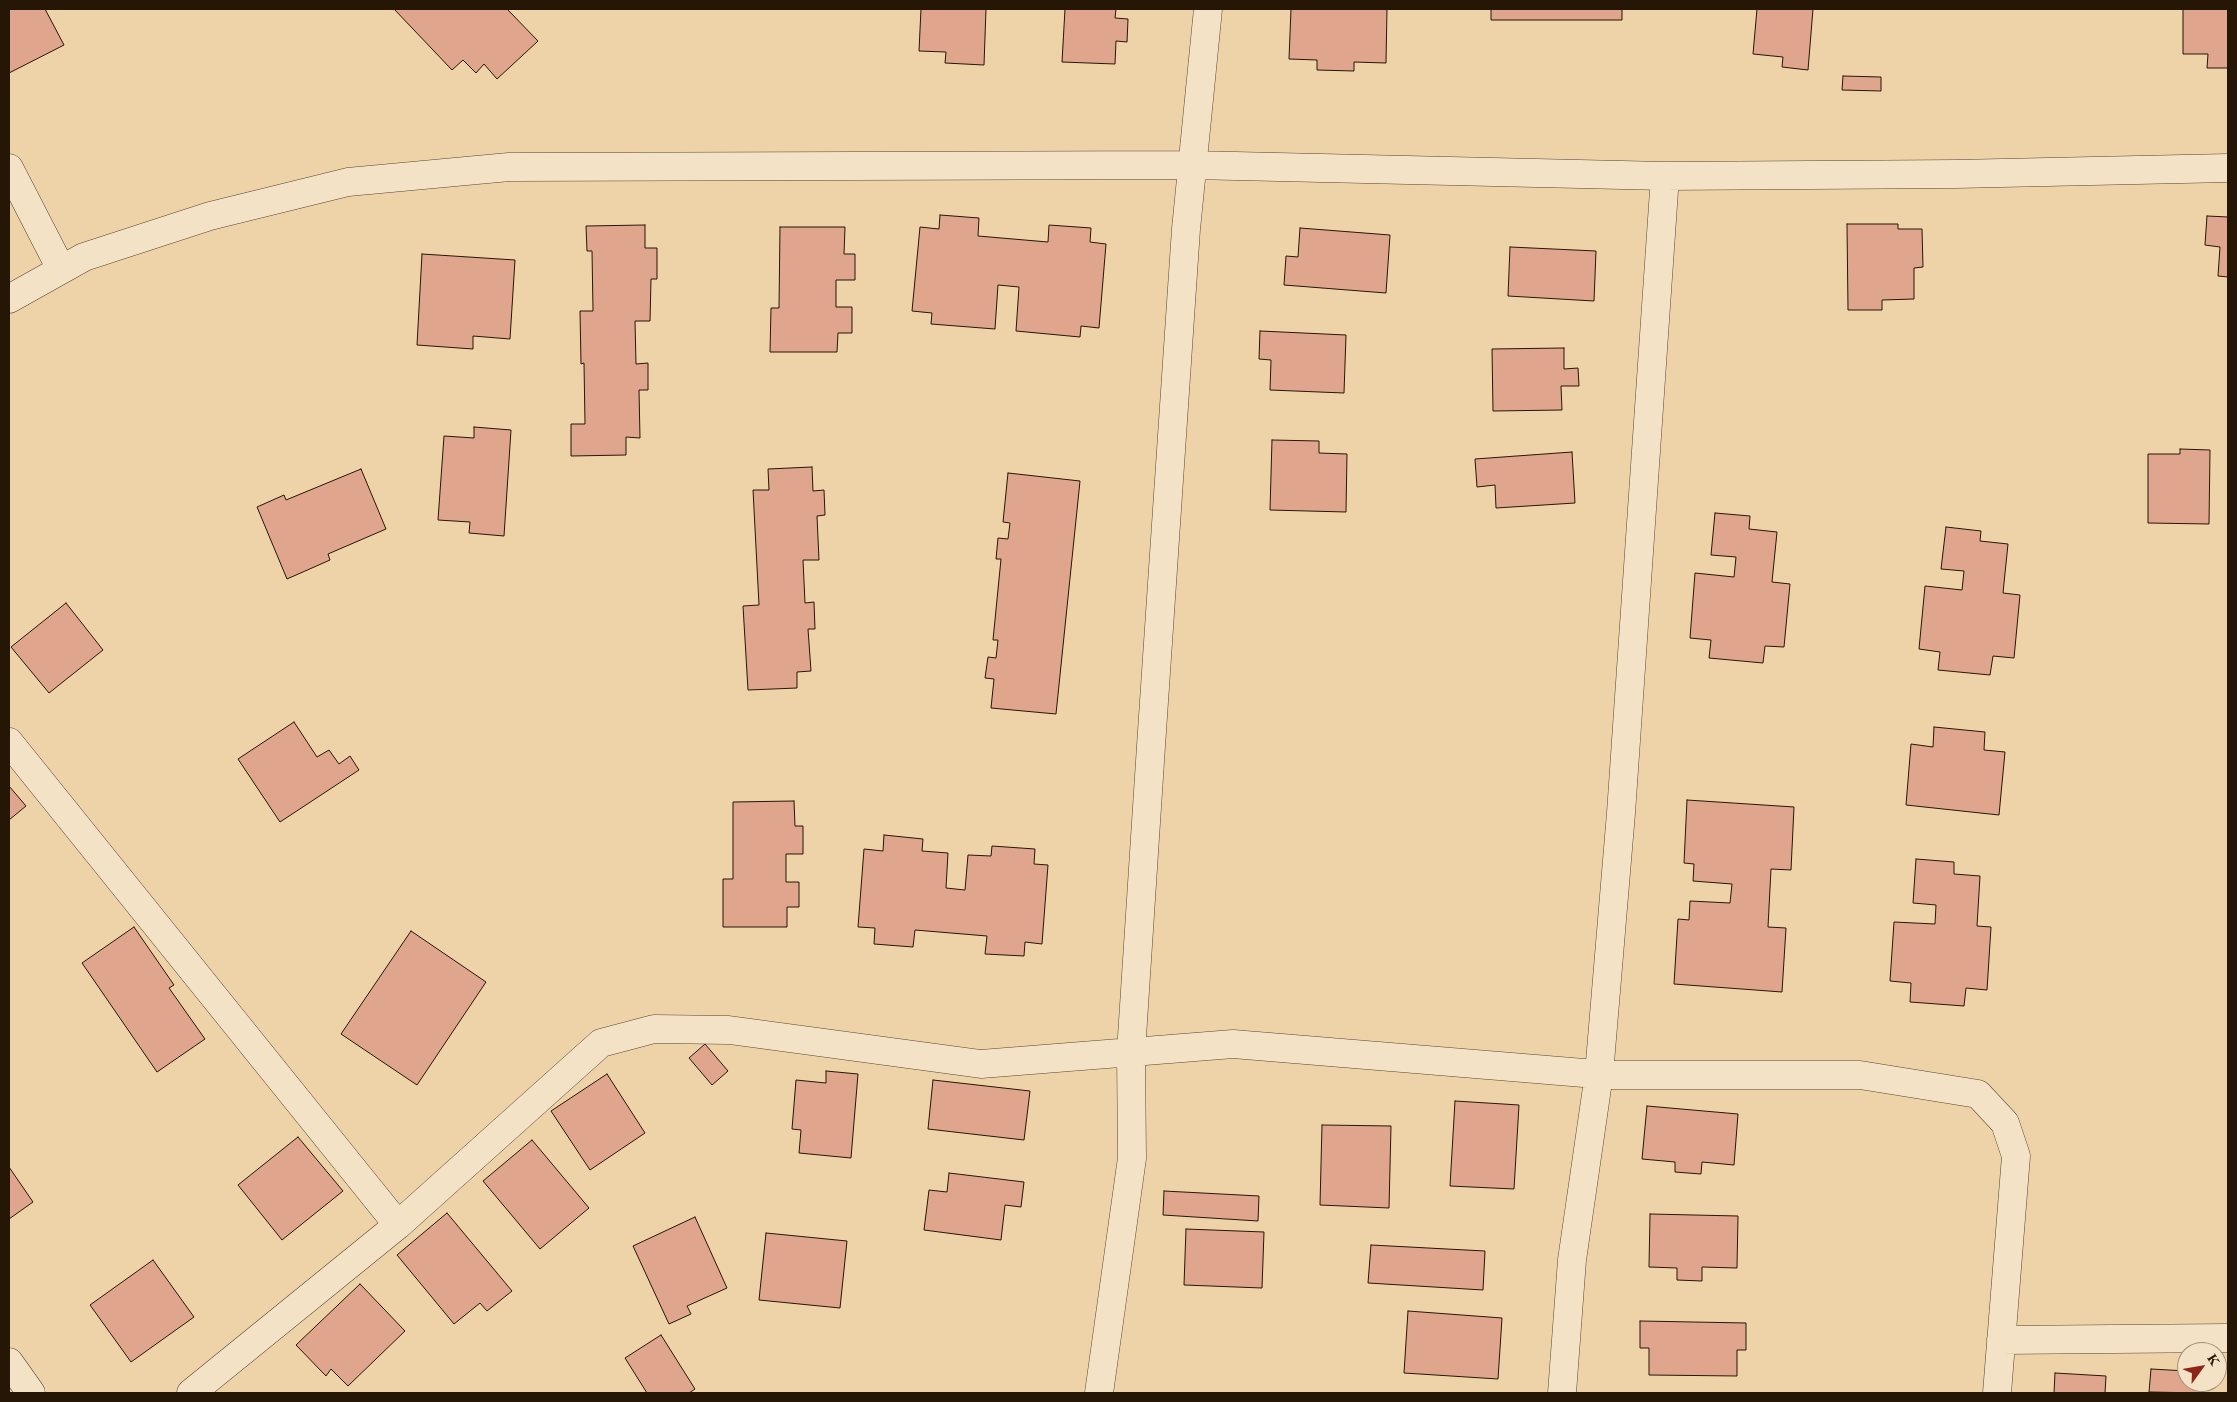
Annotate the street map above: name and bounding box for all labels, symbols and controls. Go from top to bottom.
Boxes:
north arrow [2177,1342,2227,1392]
text: K [2203,1350,2224,1369]

